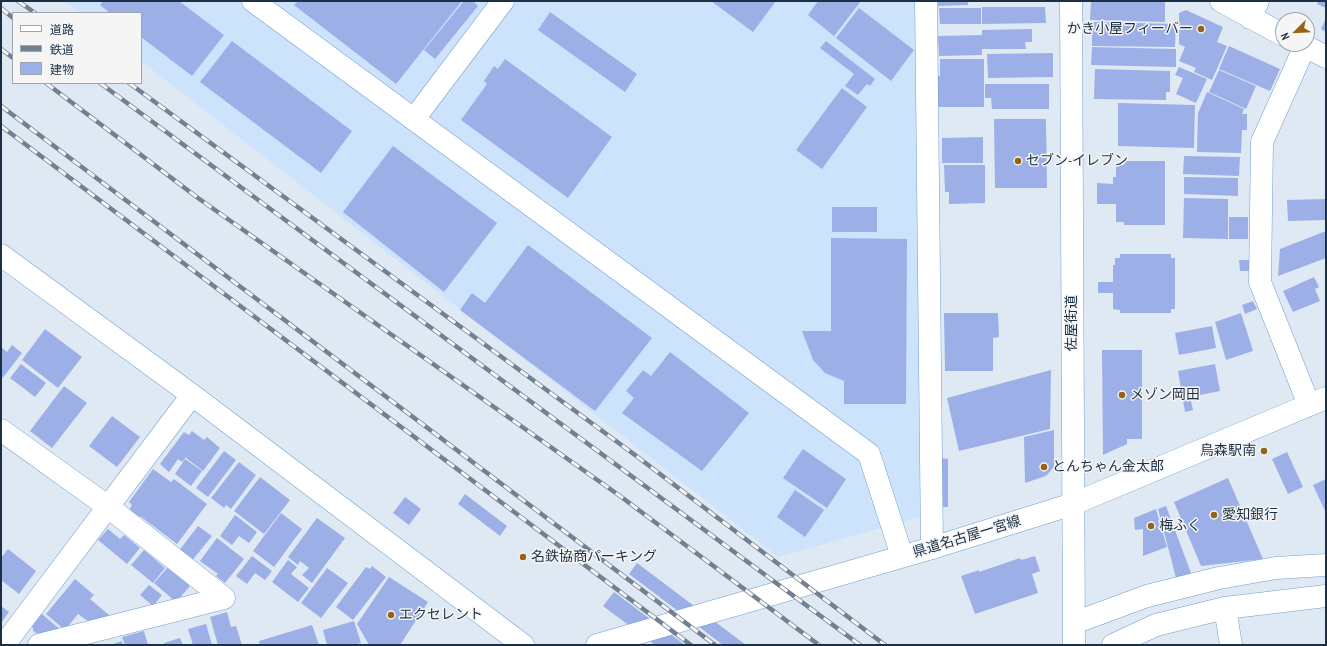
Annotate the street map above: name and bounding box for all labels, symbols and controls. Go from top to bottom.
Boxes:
legend [12,12,142,84]
north arrow [1275,12,1315,52]
place label: かき小屋フィーバー [1067,21,1193,37]
text: 道路 [50,22,74,37]
marker: かき小屋フィーバー [1196,24,1206,34]
text: N [1277,31,1293,42]
text: 鉄道 [50,42,74,57]
text: 建物 [50,62,74,77]
place label: セブン-イレブン [1026,153,1128,169]
marker: セブン-イレブン [1013,156,1023,166]
street label: 佐屋街道 [1064,295,1080,351]
place label: メゾン岡田 [1130,387,1200,403]
marker: メゾン岡田 [1117,390,1127,400]
place label: 烏森駅南 [1200,443,1256,459]
marker: 烏森駅南 [1259,446,1269,456]
place label: とんちゃん金太郎 [1052,459,1164,475]
marker: とんちゃん金太郎 [1039,462,1049,472]
place label: 愛知銀行 [1222,507,1278,523]
marker: 愛知銀行 [1209,510,1219,520]
street label: 県道名古屋一宮線 [911,513,1023,561]
place label: 梅ふく [1159,518,1201,534]
marker: 梅ふく [1146,521,1156,531]
place label: 名鉄協商パーキング [531,549,657,565]
marker: 名鉄協商パーキング [518,552,528,562]
place label: エクセレント [399,607,483,623]
marker: エクセレント [386,610,396,620]

